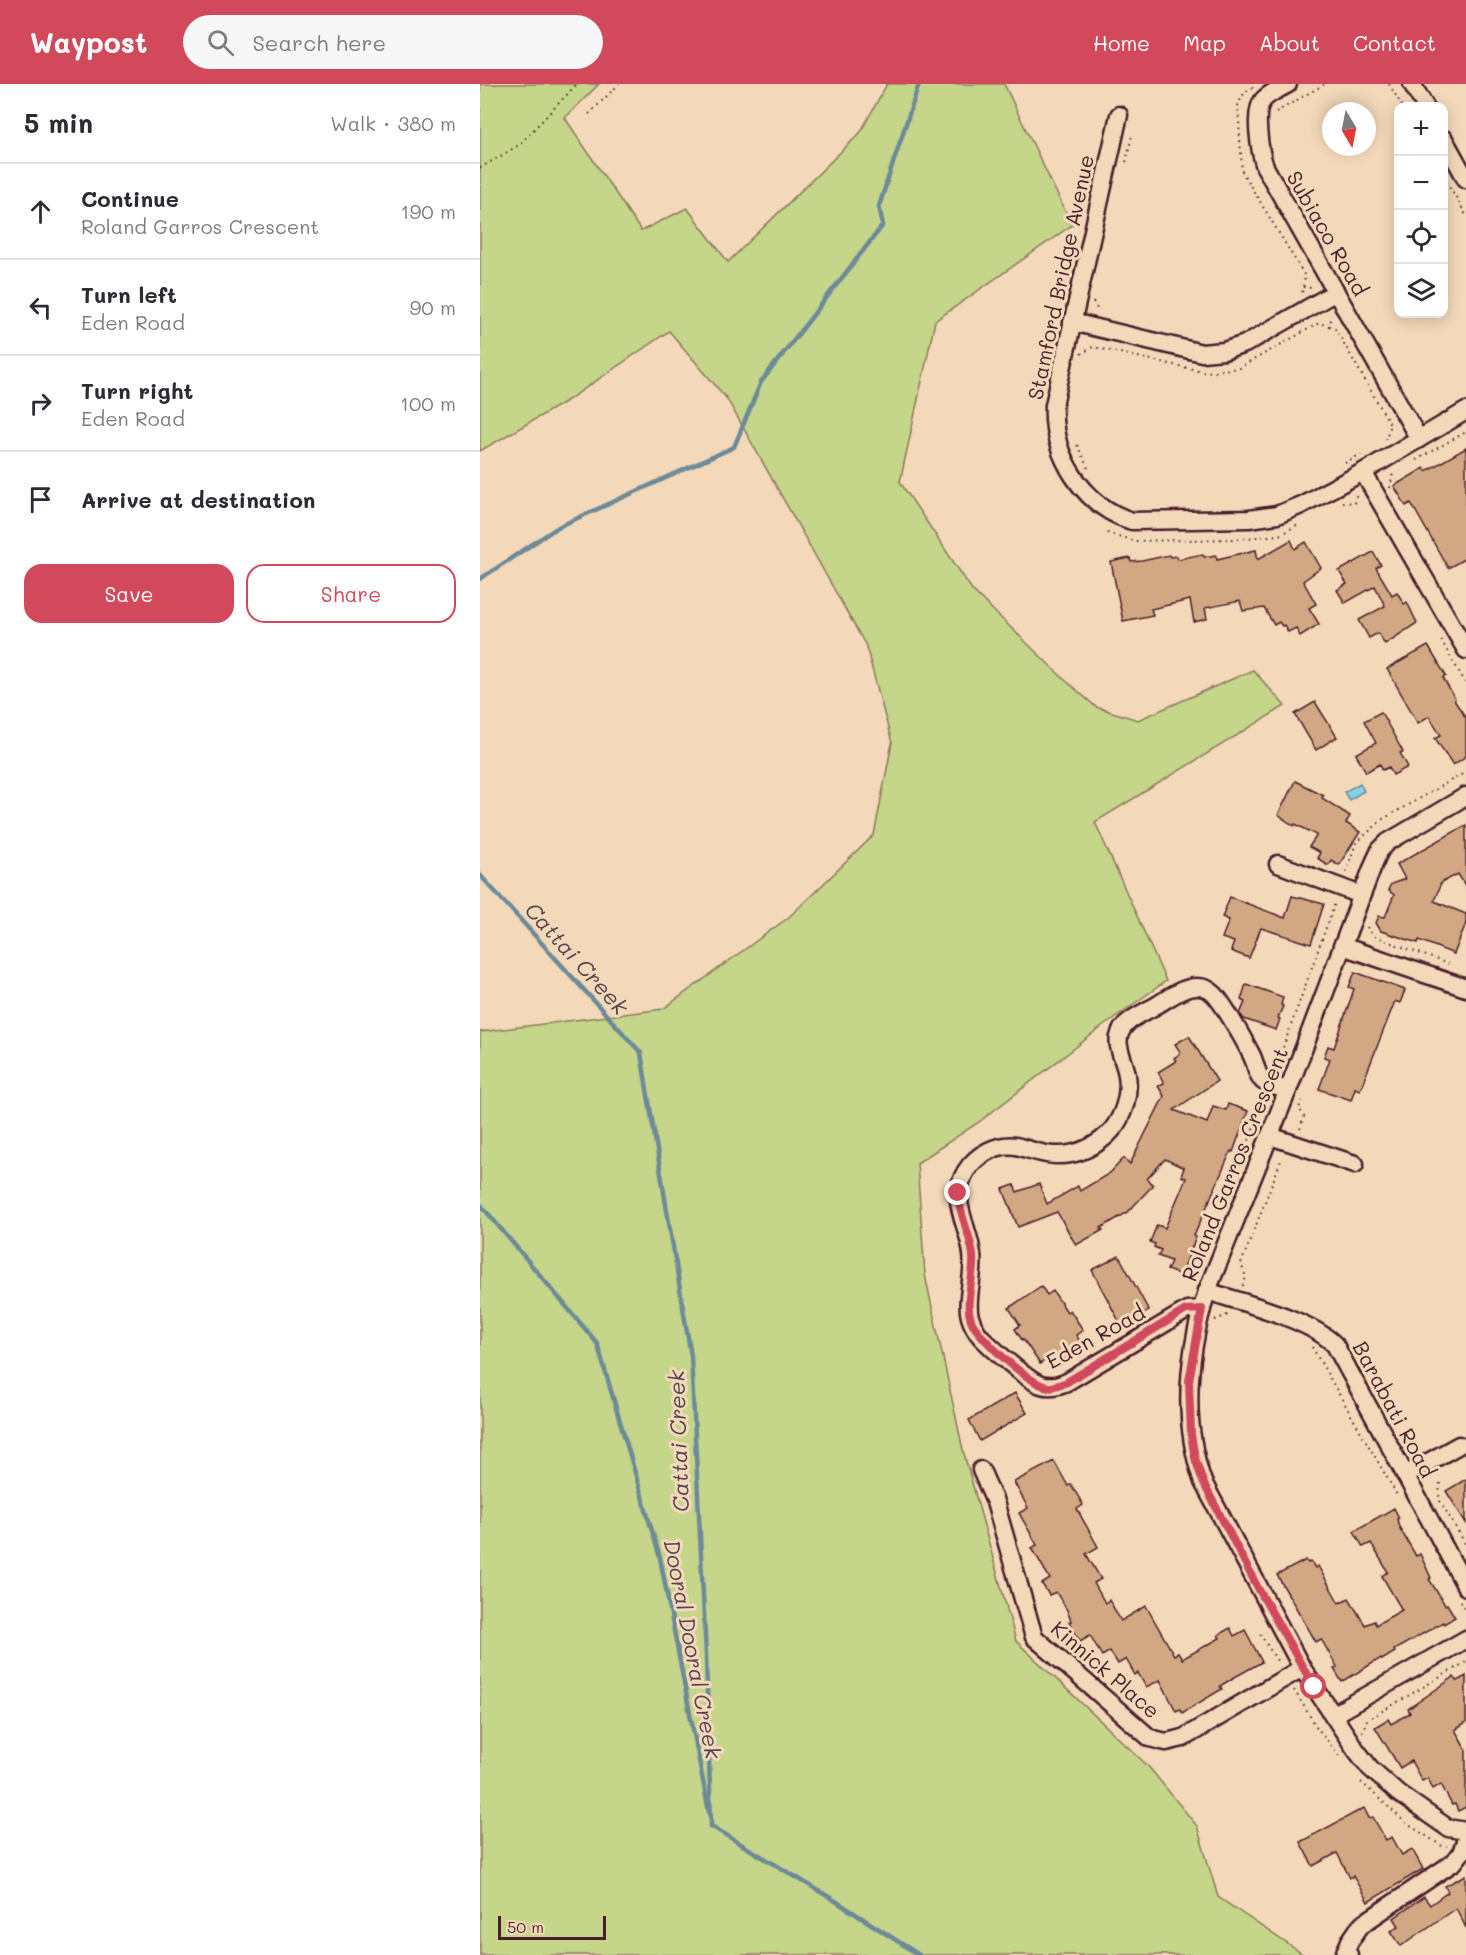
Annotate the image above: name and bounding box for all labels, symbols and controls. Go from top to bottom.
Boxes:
search box [183,15,603,69]
text: Waypost [30,24,147,60]
icon: search [204,26,237,59]
text: Search here [252,28,386,57]
text: Home [1093,29,1150,56]
text: Map [1183,29,1226,56]
text: About [1259,29,1320,56]
text: Contact [1353,29,1436,56]
north arrow [1322,102,1376,156]
map controls [1394,102,1448,318]
button: + [1394,102,1448,156]
text: 5 min [24,106,93,140]
text: Walk · 380 m [330,110,456,136]
street label: Stamford Bridge Avenue [1021,152,1099,402]
button: − [1394,156,1448,210]
street label: Subiaco Road [1281,166,1375,300]
text: Continue [81,184,179,213]
icon: ahead [24,195,57,228]
text: 190 m [401,198,456,224]
button: locate [1394,210,1448,264]
text: Roland Garros Crescent [81,213,319,239]
button: layers [1394,264,1448,318]
text: Turn left [81,280,177,309]
icon: left [24,291,57,324]
text: 90 m [410,294,456,320]
text: Eden Road [81,309,185,335]
text: Turn right [81,376,193,405]
icon: right [24,387,57,420]
text: 100 m [400,390,456,416]
text: Eden Road [81,405,185,431]
icon: arrive [24,483,57,516]
text: Arrive at destination [81,485,316,514]
button: Save [24,564,234,623]
button: Share [246,564,456,623]
water label: Cattai Creek [519,896,636,1021]
street label: Roland Garros Crescent [1175,1043,1293,1285]
route end [944,1179,970,1205]
street label: Eden Road [1041,1298,1149,1374]
street label: Barabati Road [1348,1336,1442,1482]
water label: Cattai Creek [661,1368,695,1512]
water label: Dooral Dooral Creek [658,1537,729,1762]
street label: Kinnick Place [1046,1614,1166,1724]
route start [1300,1673,1326,1699]
scale bar [498,1913,606,1940]
text: 50 m [507,1916,544,1937]

